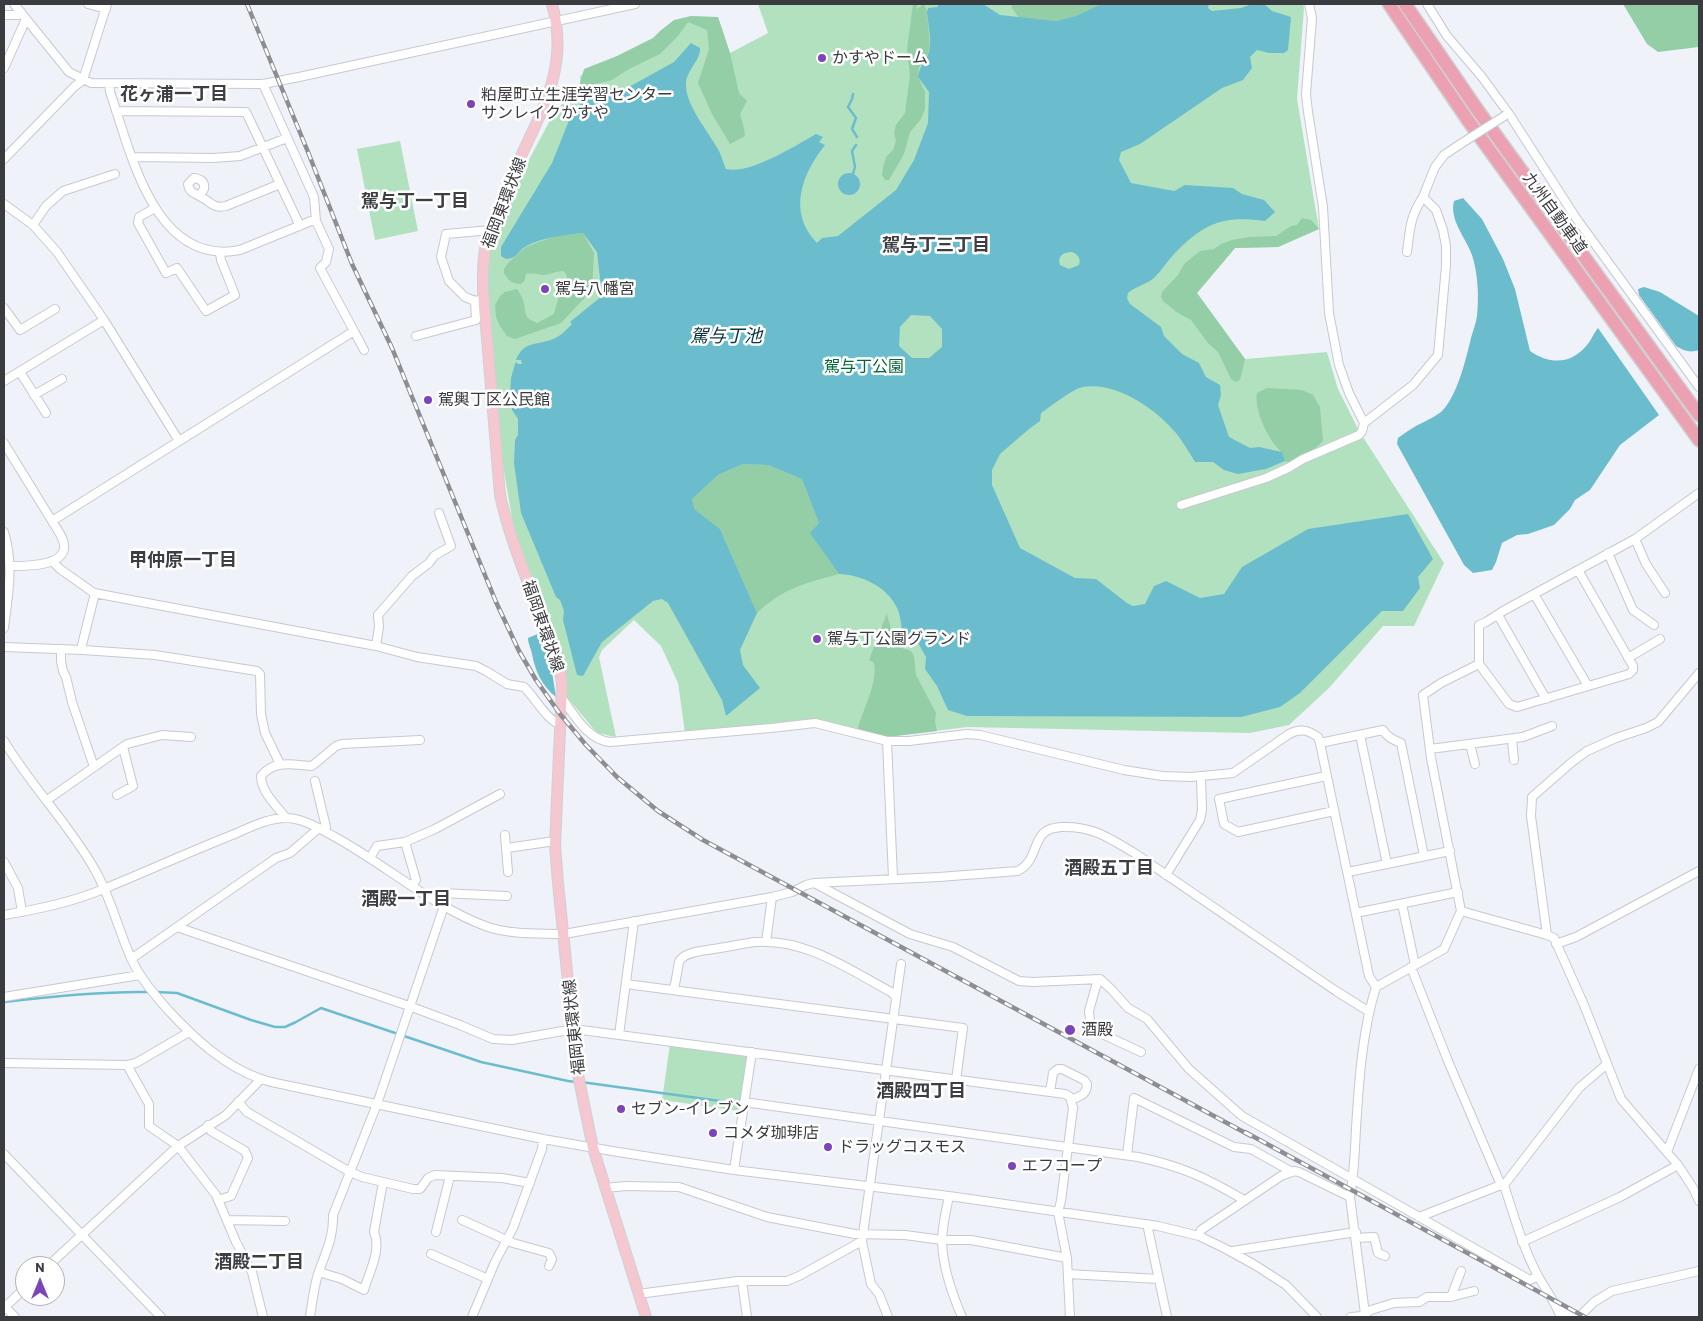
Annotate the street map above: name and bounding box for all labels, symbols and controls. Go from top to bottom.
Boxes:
place label: かすやドーム [832,48,928,68]
marker: かすやドーム [816,52,828,64]
district label: 花ヶ浦一丁目 [120,83,228,105]
place label: 粕屋町立生涯学習センター サンレイクかすや [481,85,673,123]
marker: 粕屋町立生涯学習センター サンレイクかすや [465,98,477,110]
street label: 福岡東環状線 [478,155,530,251]
street label: 九州自動車道 [1519,169,1591,257]
district label: 駕与丁一丁目 [361,190,469,212]
district label: 駕与丁三丁目 [882,234,990,256]
place label: 駕与八幡宮 [555,279,635,299]
marker: 駕与八幡宮 [539,283,551,295]
water label: 駕与丁池 [690,325,762,347]
park label: 駕与丁公園 [824,357,904,377]
place label: 駕輿丁区公民館 [438,390,550,410]
marker: 駕輿丁区公民館 [422,394,434,406]
district label: 甲仲原一丁目 [129,549,237,571]
street label: 福岡東環状線 [518,577,568,675]
place label: 駕与丁公園グランド [827,629,971,649]
marker: 駕与丁公園グランド [811,633,823,645]
district label: 酒殿五丁目 [1064,857,1154,879]
district label: 酒殿一丁目 [361,888,451,910]
street label: 福岡東環状線 [559,978,589,1076]
place label: 酒殿 [1081,1020,1113,1040]
marker: 酒殿 [1063,1023,1077,1037]
district label: 酒殿四丁目 [876,1080,966,1102]
place label: セブン-イレブン [631,1099,749,1119]
marker: セブン-イレブン [615,1103,627,1115]
place label: コメダ珈琲店 [723,1123,819,1143]
marker: コメダ珈琲店 [707,1127,719,1139]
place label: ドラッグコスモス [838,1137,966,1157]
marker: ドラッグコスモス [822,1141,834,1153]
place label: エフコープ [1022,1156,1102,1176]
marker: エフコープ [1006,1160,1018,1172]
district label: 酒殿二丁目 [214,1251,304,1273]
north arrow [15,1256,65,1306]
text: N [35,1258,45,1275]

